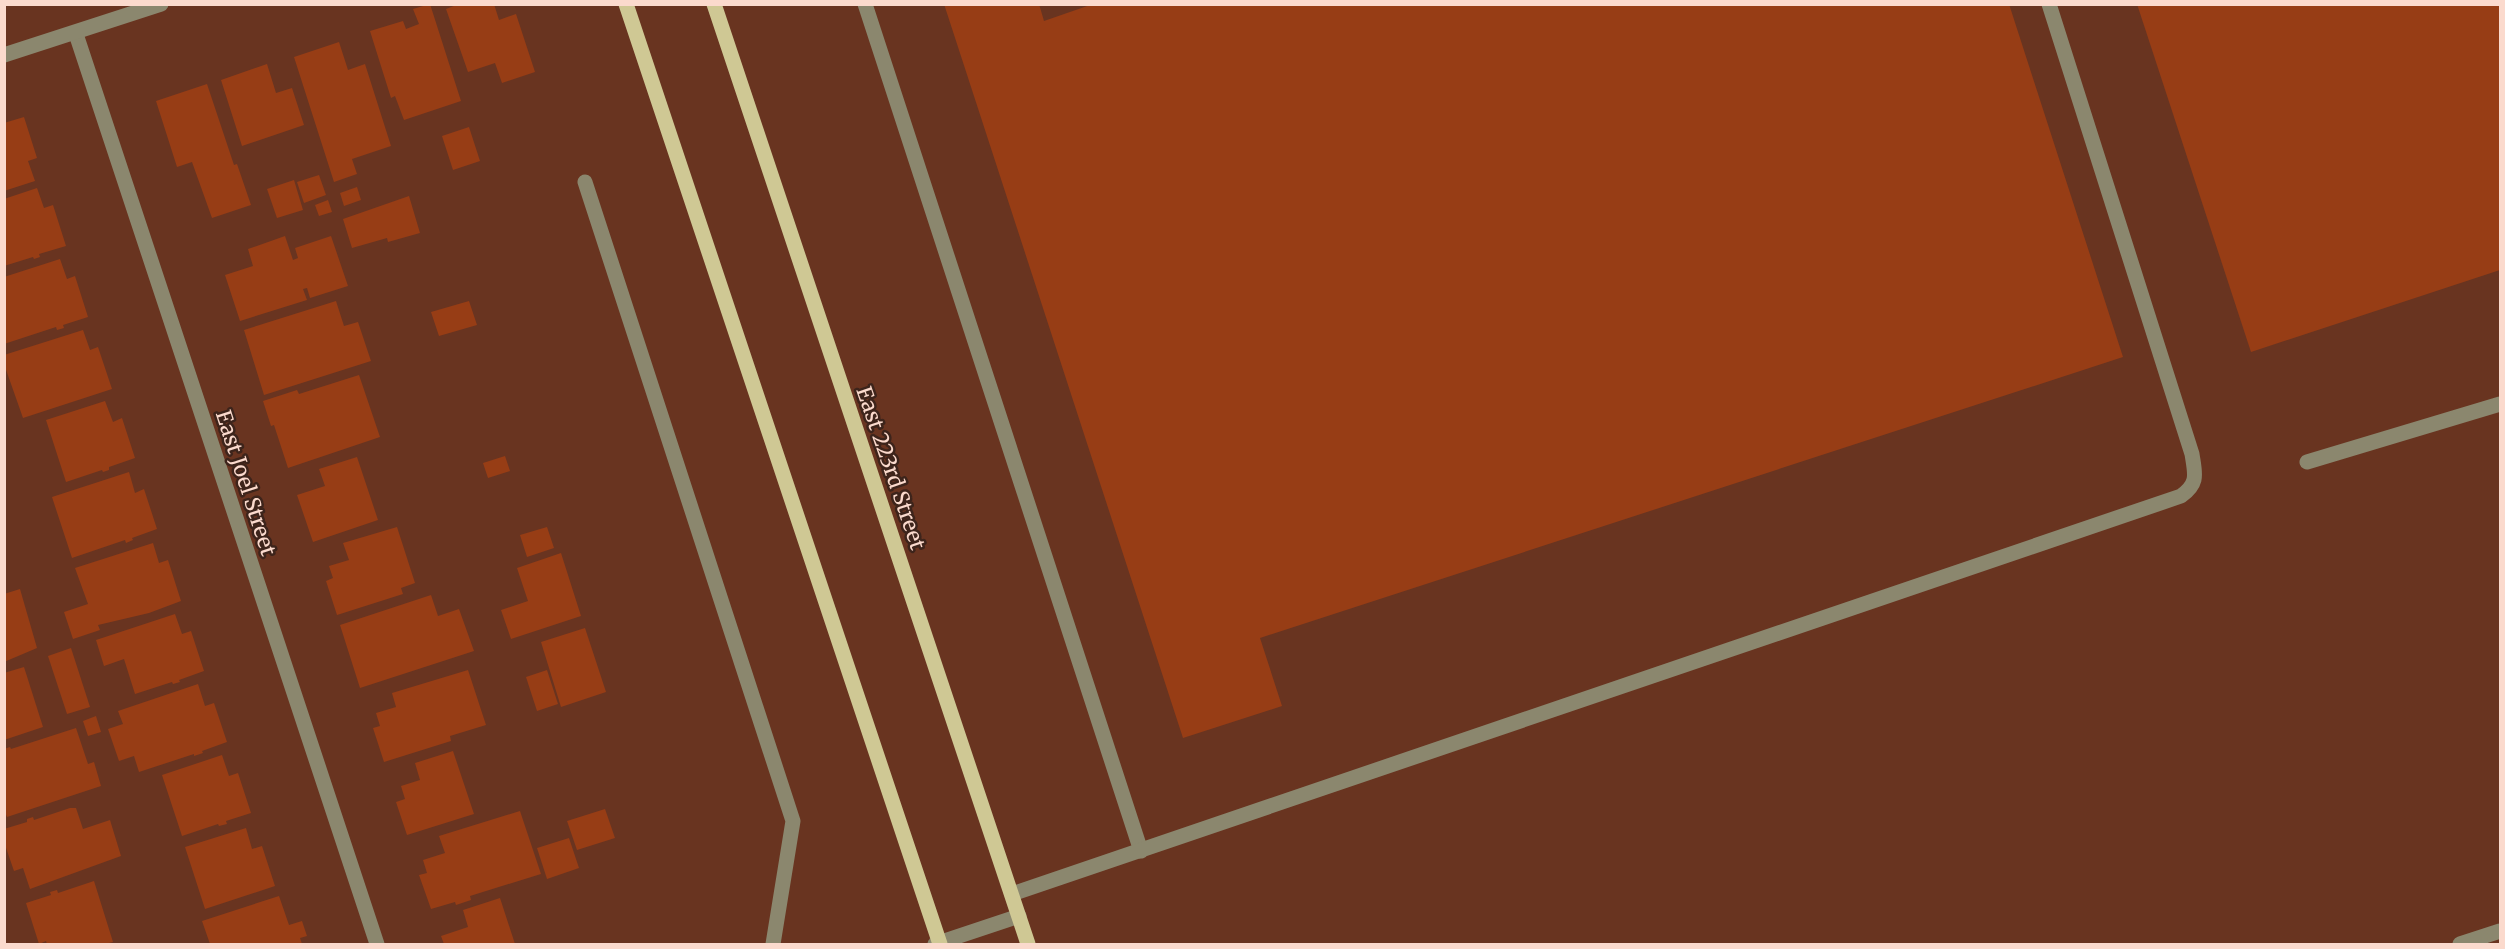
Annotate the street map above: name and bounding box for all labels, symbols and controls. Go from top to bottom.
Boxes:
street label: East 223rd Street [850,383,932,553]
street label: East Joel Street [210,407,282,559]

